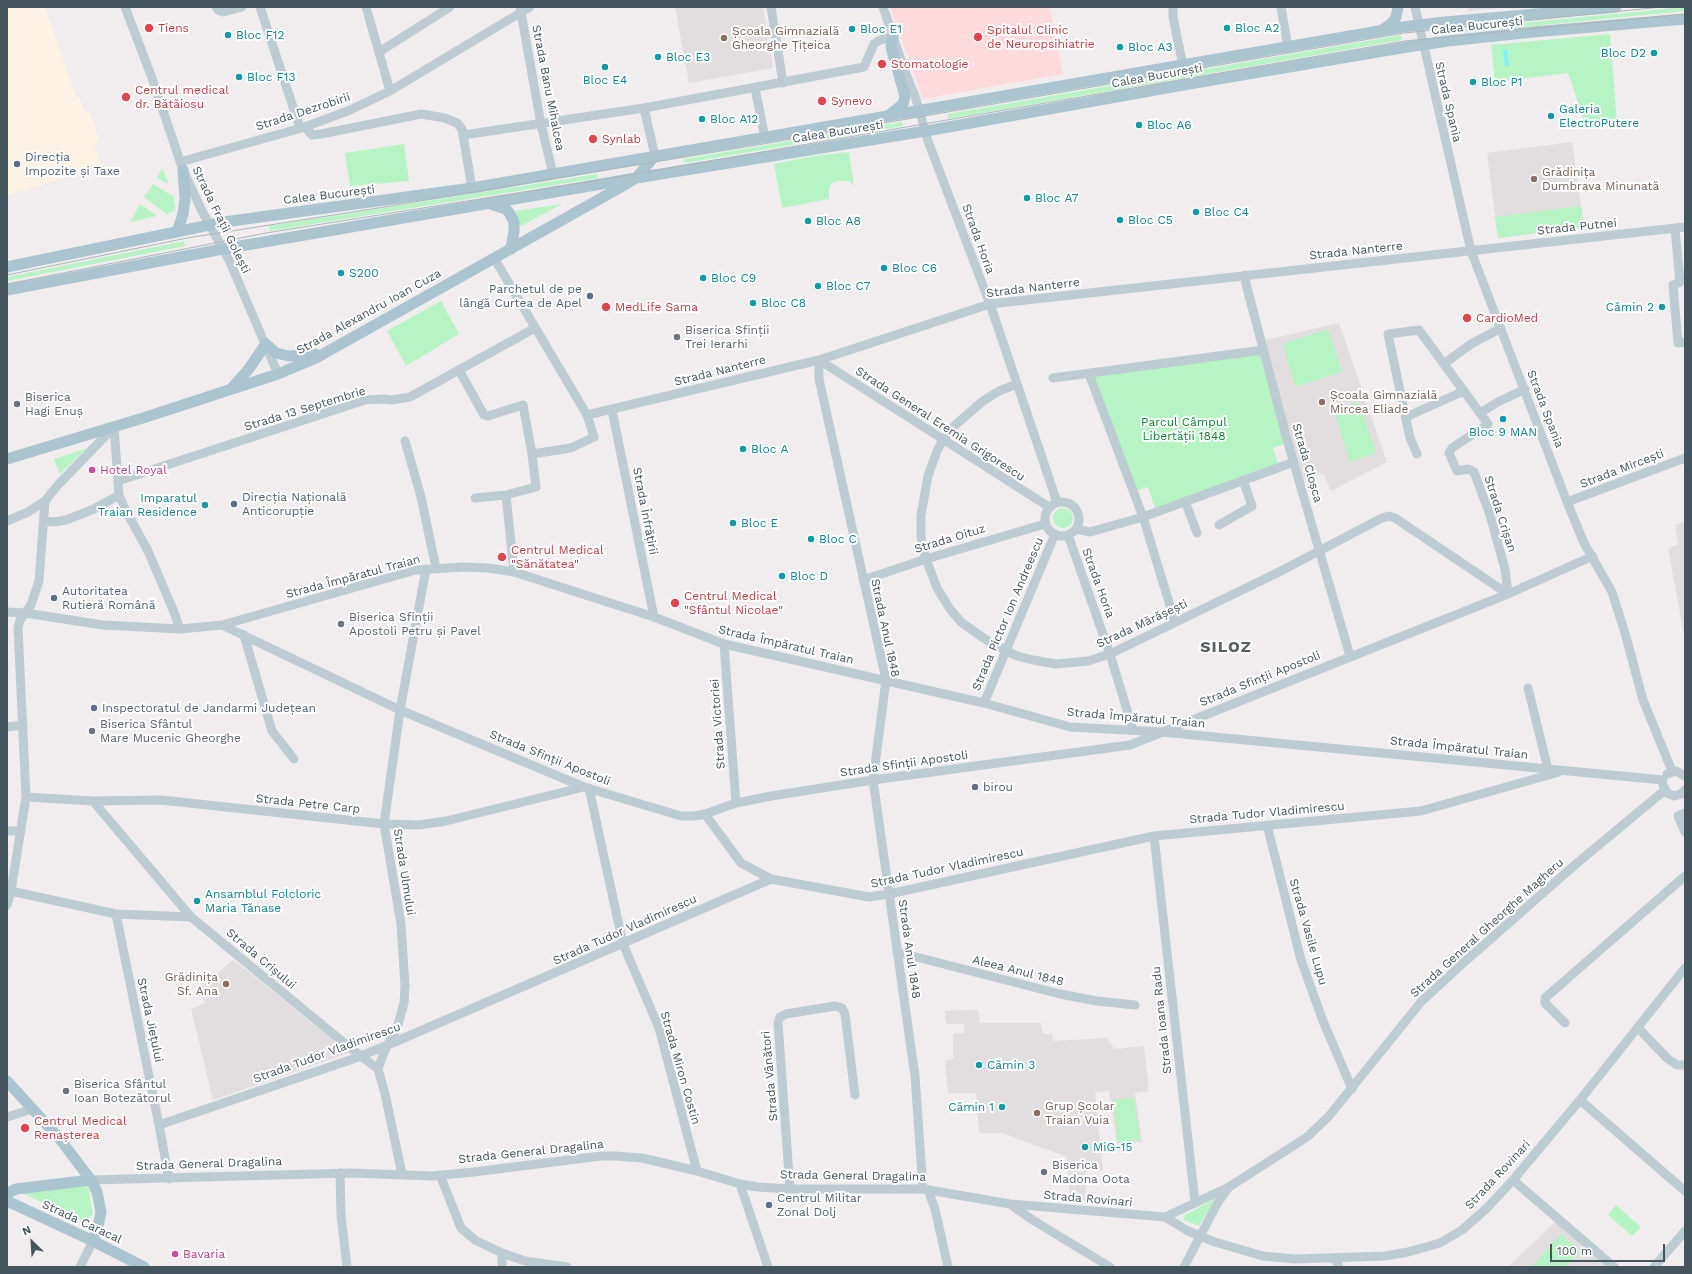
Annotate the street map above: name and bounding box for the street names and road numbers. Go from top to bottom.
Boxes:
street label: Calea București [1430,14,1524,38]
street label: Strada Banu Mihalcea [529,24,567,152]
street label: Strada Spania [1432,60,1464,144]
street label: Calea București [1110,61,1204,91]
street label: Strada Dezrobirii [254,90,352,134]
street label: Calea București [791,118,885,146]
street label: Strada Frații Golești [189,164,253,276]
street label: Calea București [282,182,376,208]
street label: Strada Horia [959,202,997,276]
street label: Strada Putnei [1536,216,1618,238]
street label: Strada Nanterre [1309,239,1403,263]
street label: Strada Alexandru Ioan Cuza [294,266,444,358]
street label: Strada Nanterre [985,275,1081,301]
street label: Strada Nanterre [673,353,767,389]
street label: Strada General Eremia Grigorescu [853,364,1027,484]
street label: Strada Spania [1524,368,1566,450]
street label: Strada 13 Septembrie [242,384,368,434]
street label: Strada Cloșca [1289,422,1325,504]
street label: Strada Mircești [1578,446,1666,492]
street label: Strada Înfrățirii [629,466,661,556]
street label: Strada Crișan [1481,474,1519,554]
street label: Strada Oituz [913,521,987,557]
street label: Strada Pictor Ion Andreescu [969,535,1047,693]
street label: Strada Horia [1079,546,1117,620]
street label: Strada Împăratul Traian [284,552,422,602]
street label: Strada Anul 1848 [868,578,902,678]
street label: Strada Mărășești [1094,597,1190,651]
street label: Strada Împăratul Traian [717,622,855,668]
street label: Strada Sfinții Apostoli [1197,648,1323,710]
street label: Strada Victoriei [708,678,728,770]
street label: Strada Împăratul Traian [1066,705,1206,731]
street label: Strada Sfinții Apostoli [487,727,613,789]
street label: Strada Împăratul Traian [1389,734,1529,762]
street label: Strada Sfinții Apostoli [839,748,969,780]
street label: Strada Petre Carp [255,791,361,817]
street label: Strada Tudor Vladimirescu [1189,799,1345,827]
street label: Strada Ulmului [390,827,418,917]
street label: Strada Tudor Vladimirescu [869,845,1025,891]
street label: Strada General Gheorghe Magheru [1407,855,1567,1001]
street label: Strada Vasile Lupu [1286,877,1330,987]
street label: Strada Tudor Vladimirescu [551,892,699,968]
street label: Strada Anul 1848 [895,899,923,999]
street label: Strada Crișului [223,926,299,992]
street label: Aleea Anul 1848 [971,953,1065,989]
street label: Strada Ioana Radu [1149,965,1175,1075]
street label: Strada Jiețului [134,976,166,1064]
street label: Strada Miron Costin [657,1010,703,1126]
street label: Strada Tudor Vladimirescu [251,1020,403,1086]
street label: Strada Vânători [759,1030,781,1122]
street label: Strada General Dragalina [458,1137,604,1167]
street label: Strada Rovinari [1462,1137,1534,1213]
street label: Strada General Dragalina [136,1154,282,1174]
street label: Strada General Dragalina [780,1168,926,1184]
street label: Strada Rovinari [1043,1188,1133,1210]
street label: Strada Caracal [40,1197,124,1247]

